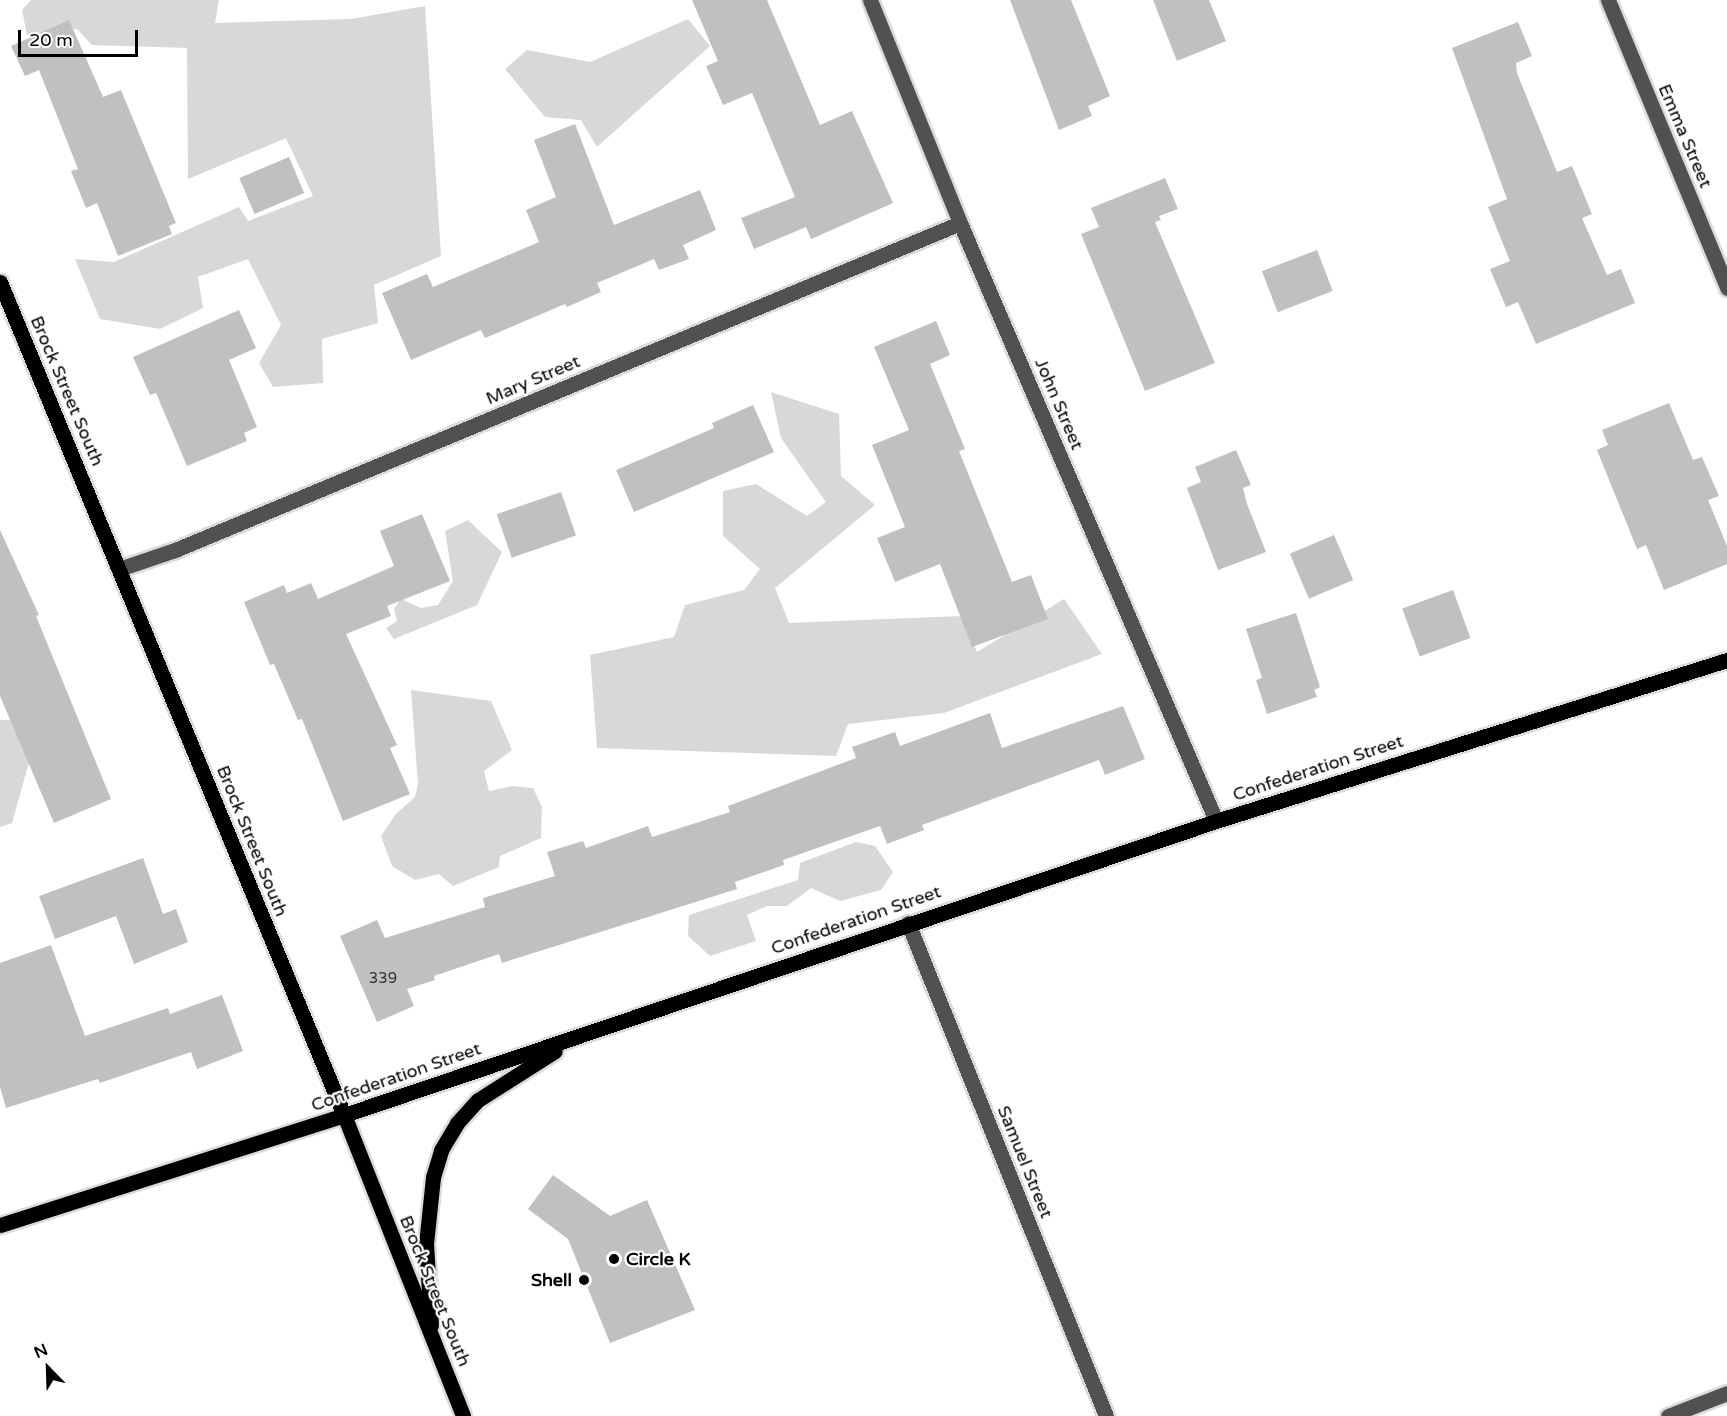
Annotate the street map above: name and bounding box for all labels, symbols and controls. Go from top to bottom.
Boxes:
scale bar [21,18,141,56]
text: 20 m [29,29,73,51]
street label: Emma Street [1653,81,1717,191]
street label: Brock Street South [26,313,108,469]
street label: Mary Street [483,350,583,410]
street label: John Street [1030,355,1088,453]
street label: Confederation Street [1230,730,1406,806]
street label: Brock Street South [212,762,292,920]
street label: Confederation Street [768,881,944,959]
house number: 339 [369,970,397,988]
street label: Confederation Street [308,1038,484,1116]
street label: Samuel Street [993,1103,1057,1221]
street label: Brock Street South [395,1212,475,1370]
place label: Circle K [626,1248,691,1270]
marker: Circle K [607,1252,621,1266]
place label: Shell [531,1269,572,1291]
marker: Shell [577,1273,591,1287]
north arrow [18,1338,78,1398]
text: N [31,1340,51,1363]

